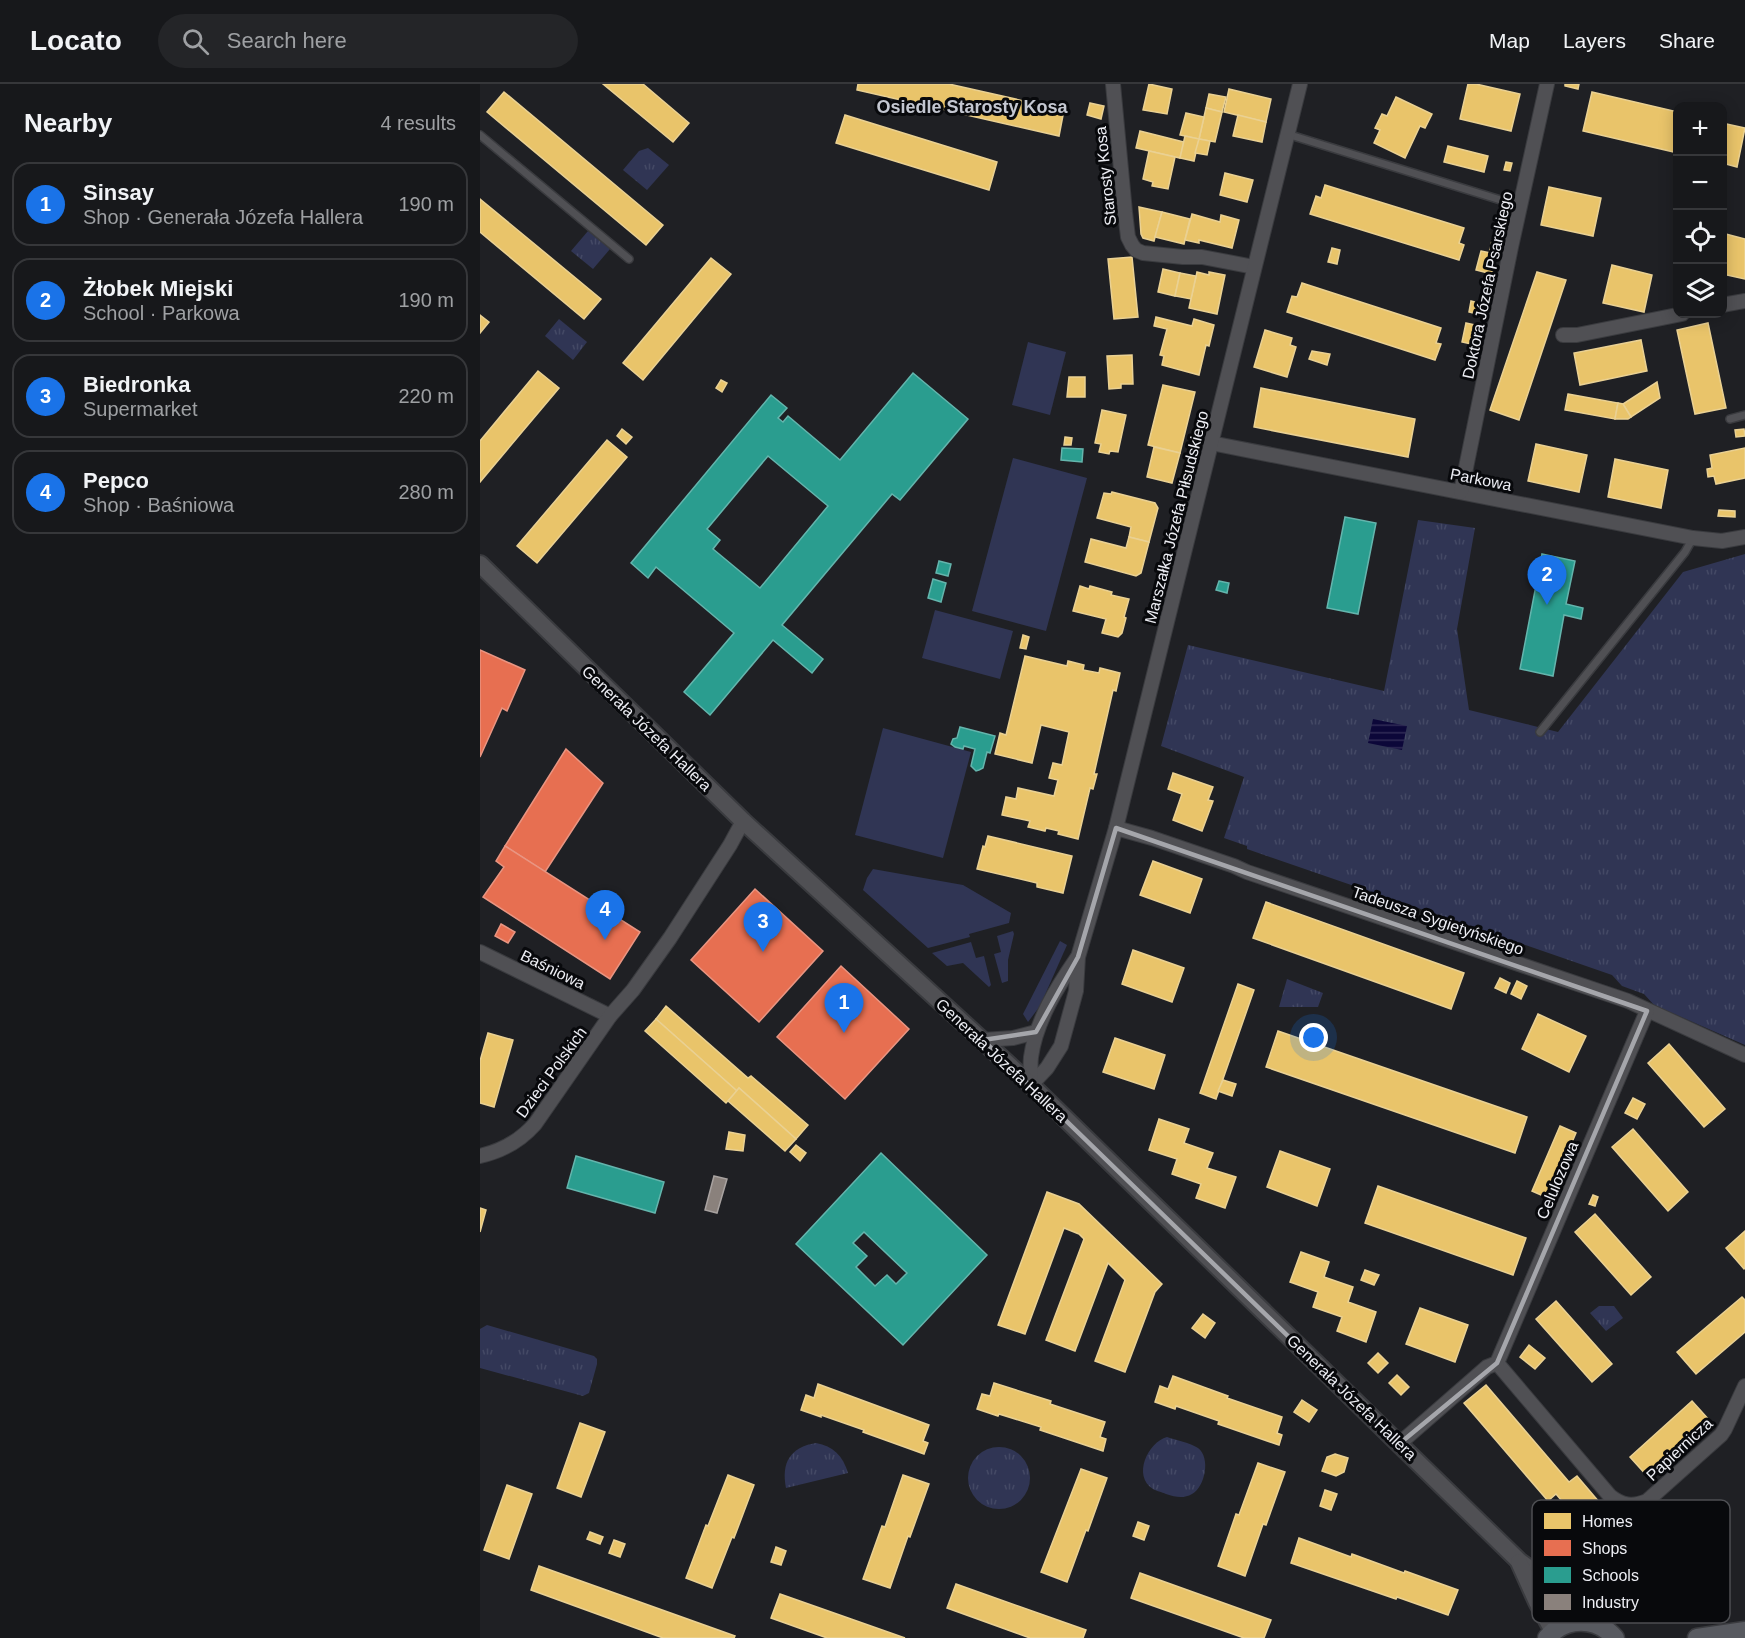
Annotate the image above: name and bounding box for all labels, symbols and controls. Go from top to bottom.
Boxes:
search box [158,14,578,68]
text: Locato [30,25,122,56]
icon: search [179,25,212,58]
text: Search here [227,28,347,53]
text: Map [1489,29,1530,52]
text: Layers [1563,29,1626,52]
text: Share [1659,29,1715,52]
district label: Osiedle Starosty Kosa [876,97,1069,117]
map controls [1673,102,1727,318]
button: + [1673,102,1727,156]
text: Nearby [24,108,112,138]
text: 4 results [380,112,456,134]
street label: Starosty Kosa [1092,125,1119,226]
button: − [1673,156,1727,210]
text: Sinsay [83,180,154,205]
street label: Doktora Józefa Psarskiego [1459,190,1516,380]
text: 1 [40,193,51,215]
text: 190 m [398,193,454,215]
text: Shop · Generała Józefa Hallera [83,206,363,228]
button: locate [1673,210,1727,264]
button: layers [1673,264,1727,318]
text: Żłobek Miejski [83,276,233,301]
text: 2 [40,289,51,311]
text: 190 m [398,289,454,311]
text: School · Parkowa [83,302,240,324]
text: Biedronka [83,372,191,397]
text: 3 [40,385,51,407]
text: 220 m [398,385,454,407]
text: Supermarket [83,398,198,420]
street label: Marszałka Józefa Piłsudskiego [1142,409,1211,625]
street label: Parkowa [1449,465,1513,494]
text: Pepco [83,468,149,493]
text: 4 [40,481,51,503]
text: 280 m [398,481,454,503]
text: Shop · Baśniowa [83,494,234,516]
pin: 2 [1528,556,1566,605]
street label: Generała Józefa Hallera [579,662,715,794]
street label: Tadeusza Sygietyńskiego [1350,883,1526,958]
pin: 4 [586,890,624,940]
pin: 3 [744,902,782,952]
street label: Baśniowa [518,947,588,992]
pin: 1 [824,984,864,1033]
street label: Generała Józefa Hallera [933,995,1071,1125]
your location [1299,1023,1328,1052]
street label: Dzieci Polskich [513,1024,590,1121]
street label: Celulozowa [1533,1139,1581,1222]
street label: Generała Józefa Hallera [1284,1331,1420,1463]
street label: Papiernicza [1643,1415,1716,1484]
legend [1532,1500,1730,1623]
text: Homes [1582,1513,1633,1530]
text: Shops [1582,1540,1627,1557]
text: Schools [1582,1567,1639,1584]
text: Industry [1582,1594,1639,1611]

